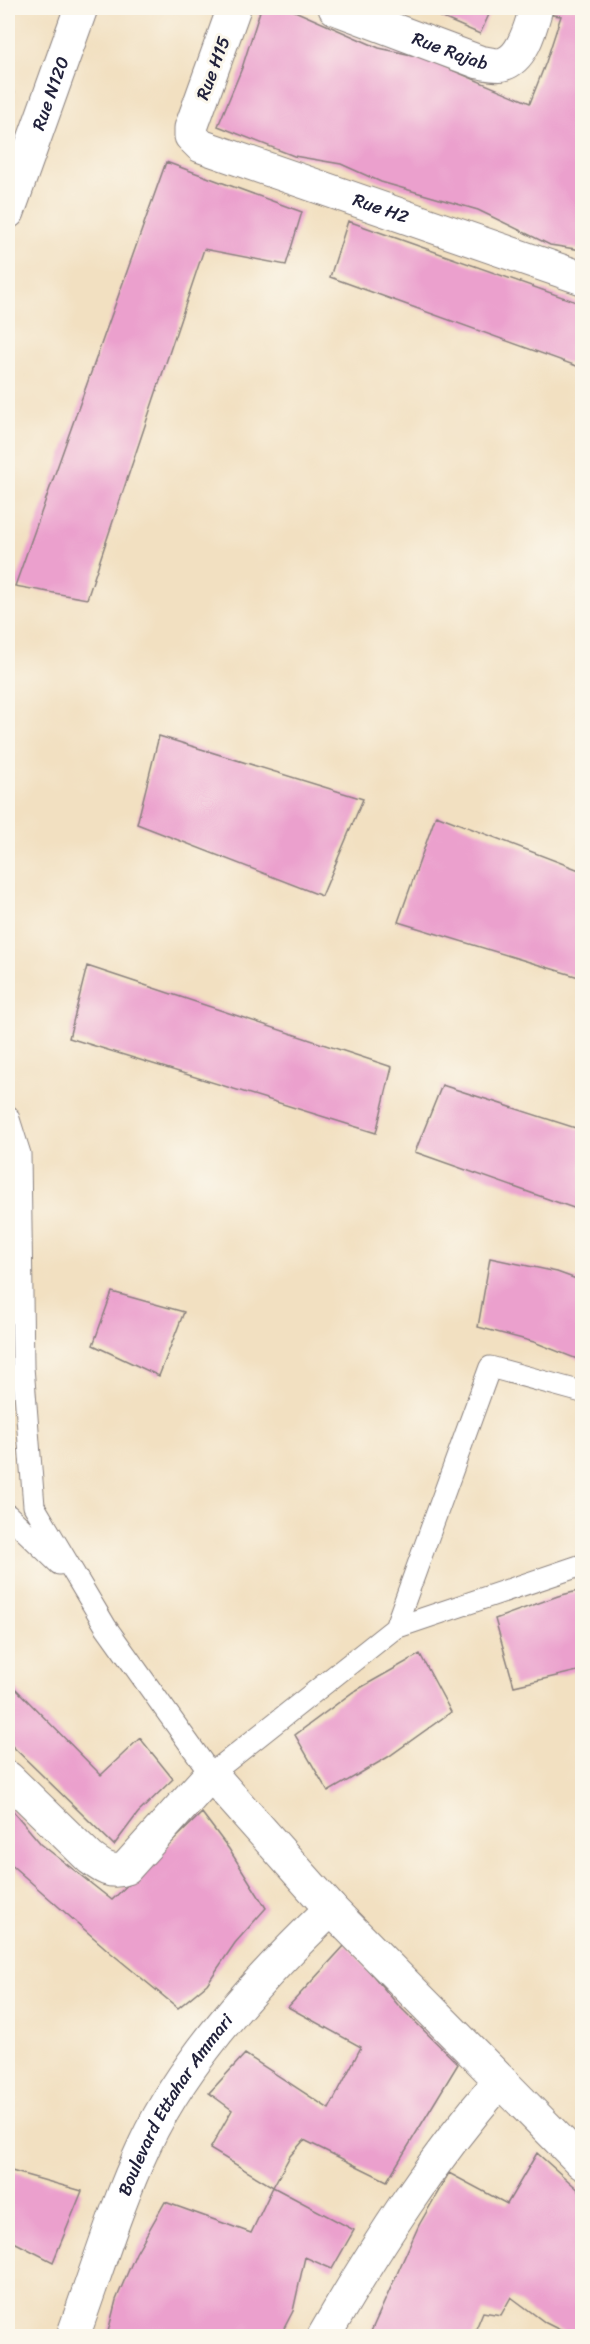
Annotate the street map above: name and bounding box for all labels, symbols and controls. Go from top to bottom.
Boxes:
street label: Rue Rajab [408,22,491,79]
street label: Rue H15 [187,32,239,104]
street label: Rue N120 [22,52,78,135]
street label: Rue H2 [348,184,413,233]
street label: Boulevard Ettahar Ammari [108,2006,242,2201]

